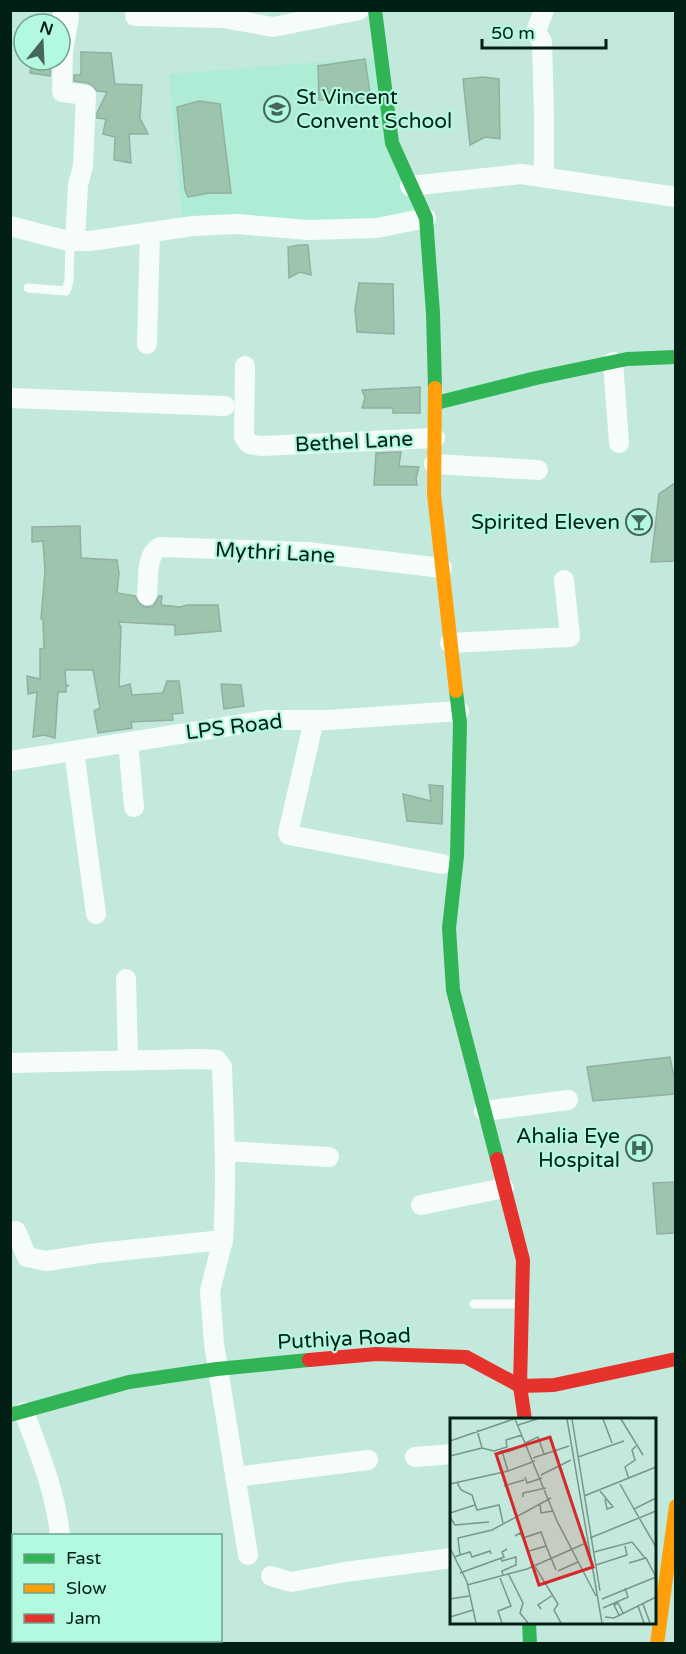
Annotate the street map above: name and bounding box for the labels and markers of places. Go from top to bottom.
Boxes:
place label: St Vincent Convent School [296,85,452,134]
school or university icon: St Vincent Convent School [262,94,292,124]
bar icon: Spirited Eleven [624,507,654,537]
place label: Spirited Eleven [471,510,620,535]
place label: Ahalia Eye Hospital [516,1124,620,1173]
hospital icon: Ahalia Eye Hospital [624,1133,654,1163]

